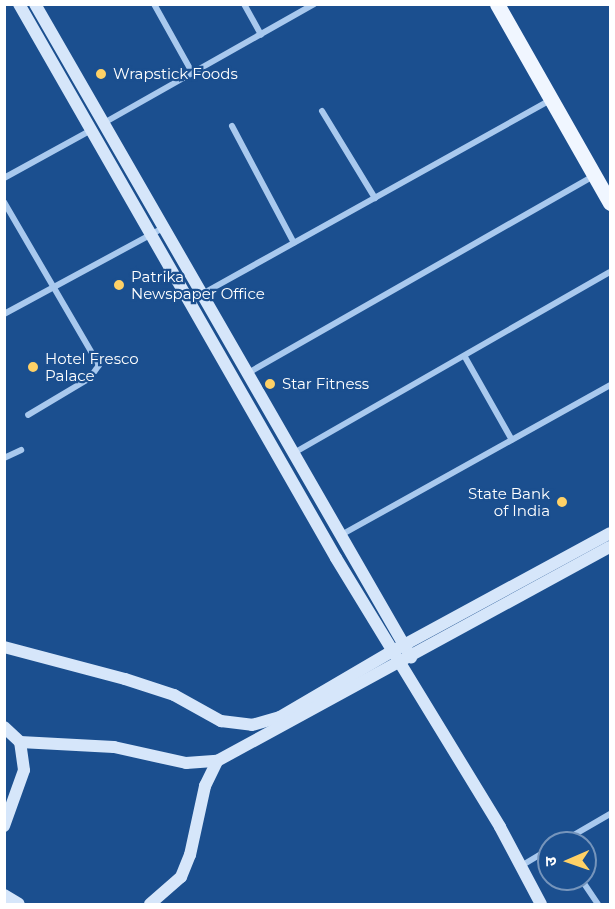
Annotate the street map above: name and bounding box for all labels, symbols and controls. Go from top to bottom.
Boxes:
place label: Wrapstick Foods [113,65,238,83]
marker: Wrapstick Foods [94,67,108,81]
place label: Patrika Newspaper Office [131,267,265,302]
marker: Patrika Newspaper Office [112,278,126,292]
place label: Hotel Fresco Palace [45,349,139,384]
marker: Hotel Fresco Palace [26,360,40,374]
place label: Star Fitness [282,375,369,393]
marker: Star Fitness [263,377,277,391]
place label: State Bank of India [468,484,550,519]
marker: State Bank of India [555,495,569,509]
north arrow [537,831,597,891]
text: उ [541,857,560,867]

